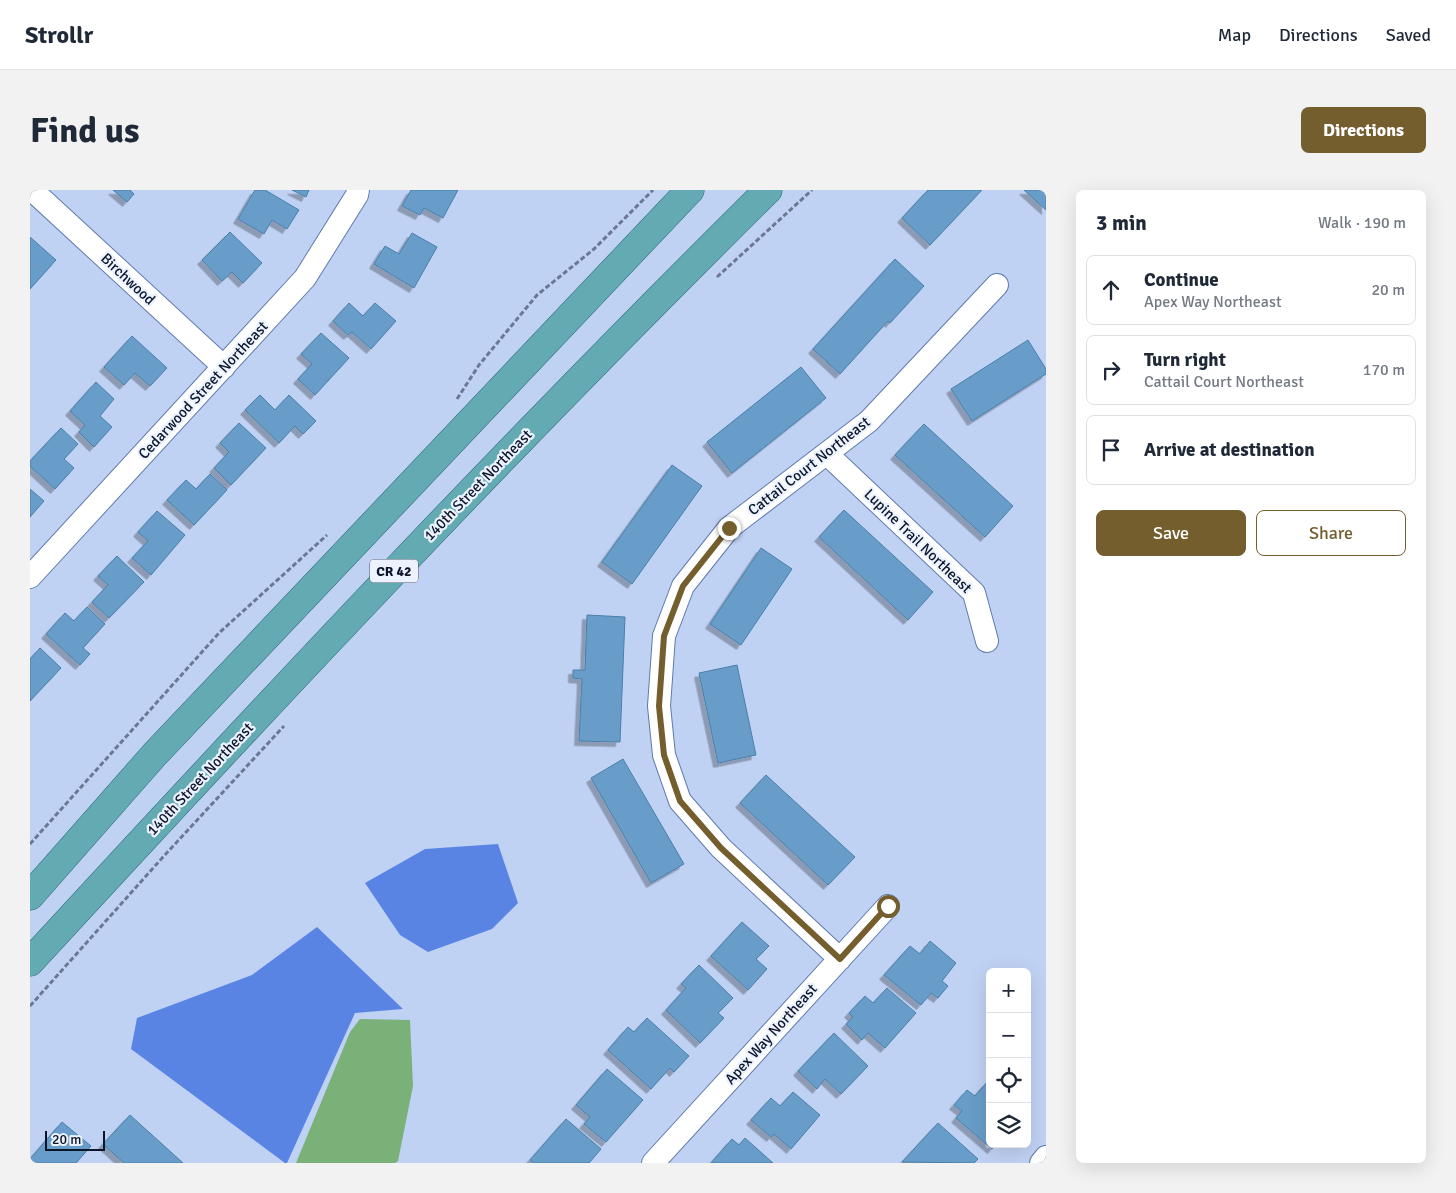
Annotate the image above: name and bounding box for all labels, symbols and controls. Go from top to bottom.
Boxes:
text: Strollr [25,20,93,50]
text: Map [1218,24,1251,46]
text: Directions [1279,24,1358,46]
text: Saved [1386,24,1431,46]
button: Directions [1301,107,1426,153]
text: Find us [30,109,140,152]
text: 3 min [1096,210,1147,236]
text: Walk · 190 m [1318,213,1406,233]
street label: Birchwood [97,249,159,309]
text: Continue [1144,268,1219,292]
icon: ahead [1097,276,1125,304]
text: 20 m [1371,280,1405,300]
text: Apex Way Northeast [1144,292,1282,312]
street label: Cedarwood Street Northeast [134,317,272,463]
text: Turn right [1144,348,1226,372]
icon: right [1097,356,1125,384]
text: 170 m [1363,360,1405,380]
text: Cattail Court Northeast [1144,372,1304,392]
street label: Cattail Court Northeast [744,413,874,519]
street label: 140th Street Northeast [420,426,536,544]
icon: arrive [1097,436,1125,464]
text: Arrive at destination [1144,438,1315,462]
street label: Lupine Trail Northeast [861,485,975,597]
button: Save [1096,510,1246,556]
button: Share [1256,510,1406,556]
route end [718,517,741,540]
road number: CR 42 [370,560,418,582]
street label: 140th Street Northeast [143,719,257,839]
route start [877,895,900,918]
map controls [986,968,1031,1148]
button: + [986,968,1031,1013]
street label: Apex Way Northeast [721,980,821,1088]
button: − [986,1013,1031,1058]
button: locate [986,1058,1031,1103]
button: layers [986,1103,1031,1148]
scale bar [45,1128,105,1151]
text: 20 m [52,1131,81,1148]

